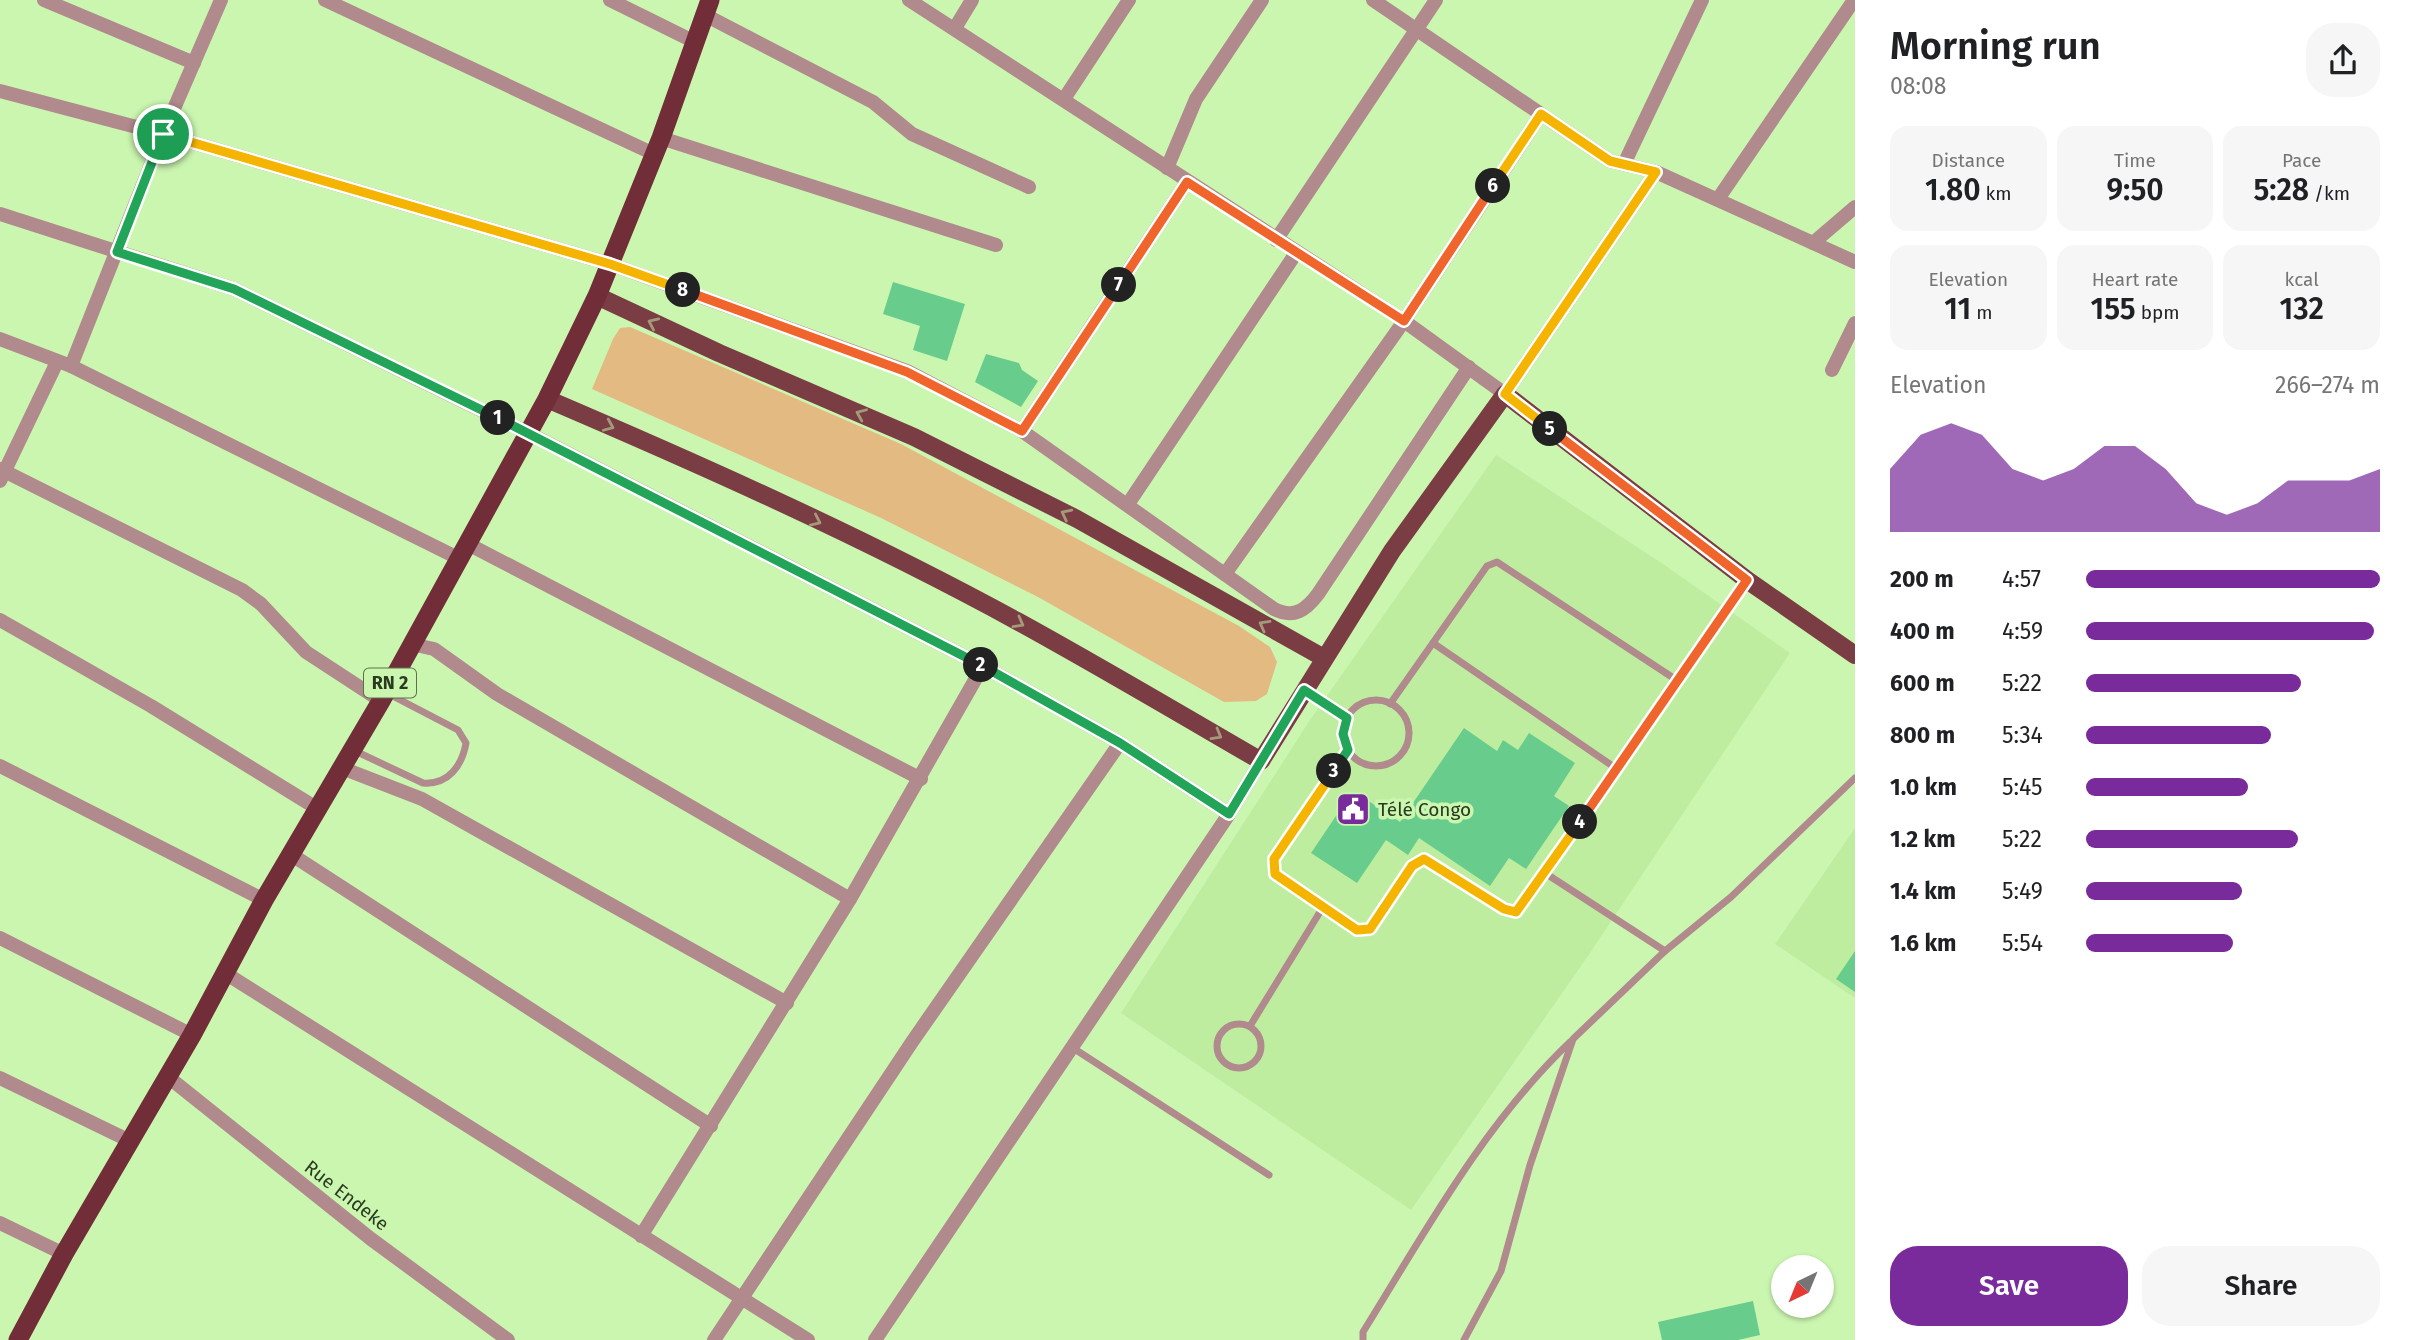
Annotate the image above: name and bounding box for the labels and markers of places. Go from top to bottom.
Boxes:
pin [133,104,193,164]
pin: 6 [1476,168,1510,204]
pin: 7 [1102,268,1136,302]
pin: 8 [666,272,700,308]
pin: 1 [480,400,516,436]
pin: 5 [1532,412,1568,446]
pin: 2 [964,648,998,682]
pin: 3 [1316,754,1352,788]
public building icon: Télé Congo [1334,790,1372,828]
place label: Télé Congo [1378,798,1471,821]
pin: 4 [1562,804,1598,840]

